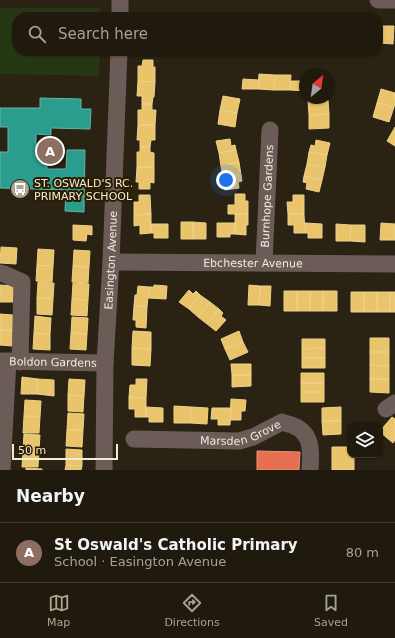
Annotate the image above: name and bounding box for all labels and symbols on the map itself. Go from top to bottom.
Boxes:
north arrow [299,68,335,104]
pin: A [37,136,63,166]
street label: Burnhope Gardens [258,144,276,248]
your location [216,170,236,190]
place label: ST. OSWALD'S RC. PRIMARY SCHOOL [34,177,133,203]
bus stop icon: ST. OSWALD'S RC. PRIMARY SCHOOL [9,178,31,200]
street label: Easington Avenue [102,210,119,310]
street label: Ebchester Avenue [203,256,303,270]
street label: Boldon Gardens [9,355,97,369]
street label: Marsden Grove [200,417,283,448]
scale bar [12,442,118,461]

